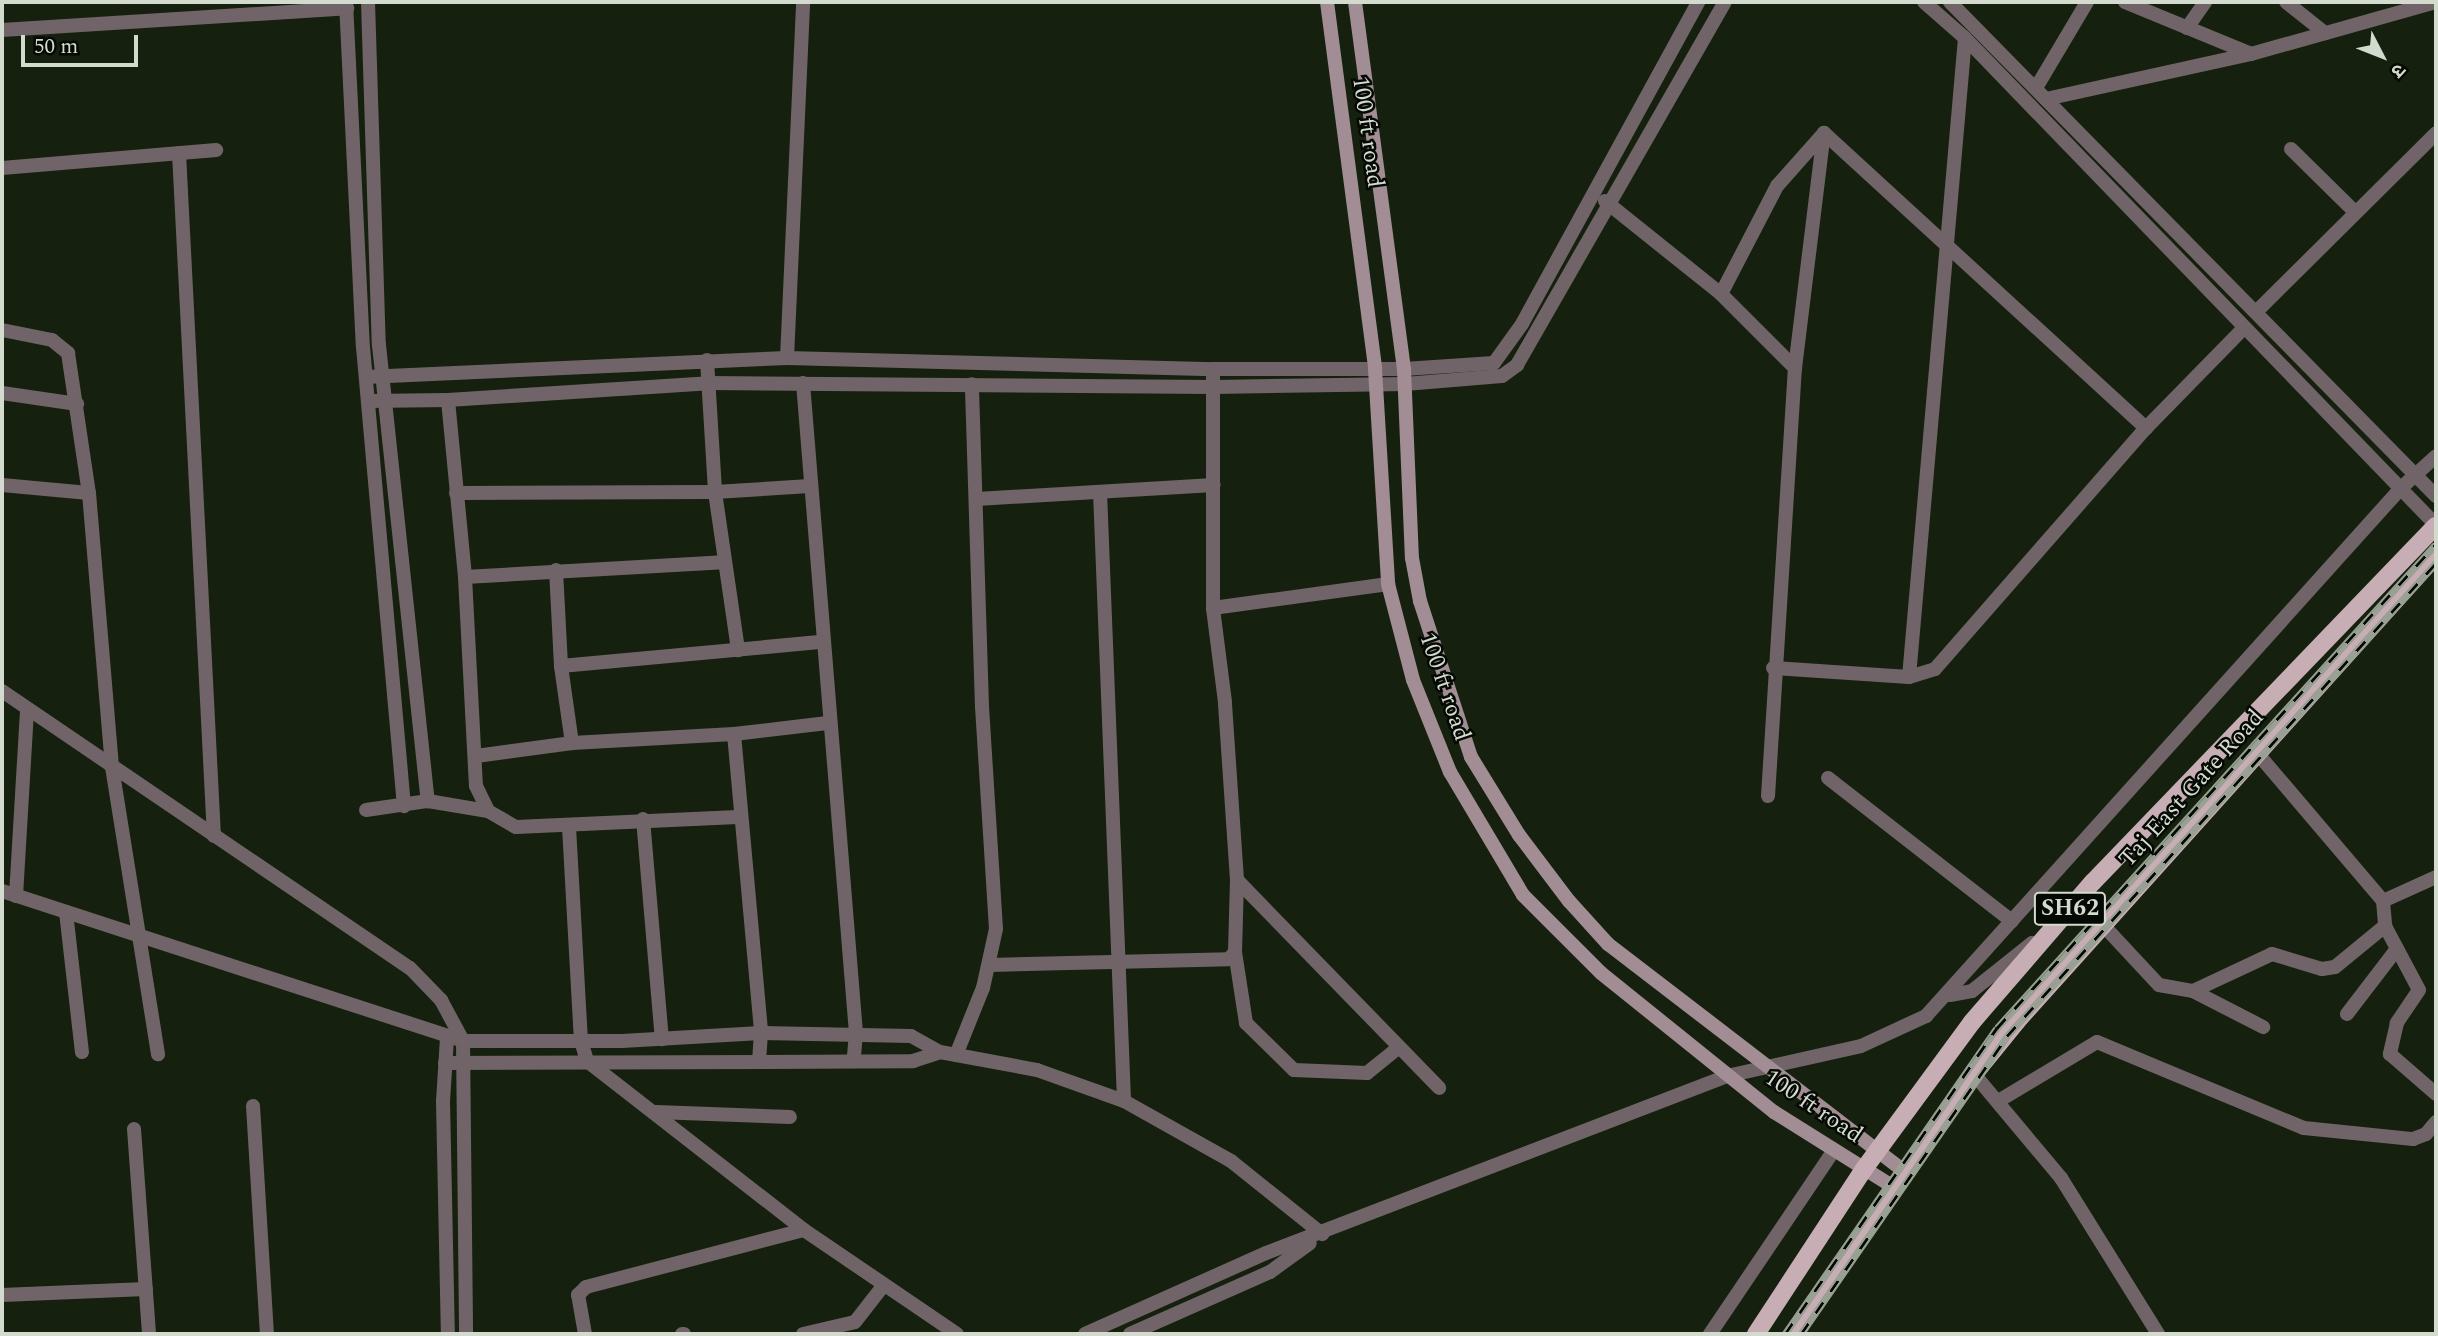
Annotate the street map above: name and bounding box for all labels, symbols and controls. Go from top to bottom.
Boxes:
scale bar [24,21,142,65]
north arrow [2347,21,2417,91]
text: 50 m [34,31,78,63]
text: उ [2383,57,2412,84]
street label: 100 ft road [1345,74,1389,190]
street label: 100 ft road [1412,629,1476,745]
street label: Taj East Gate Road [2113,704,2271,874]
road number: SH62 [2033,890,2107,928]
street label: 100 ft road [1758,1064,1868,1150]

